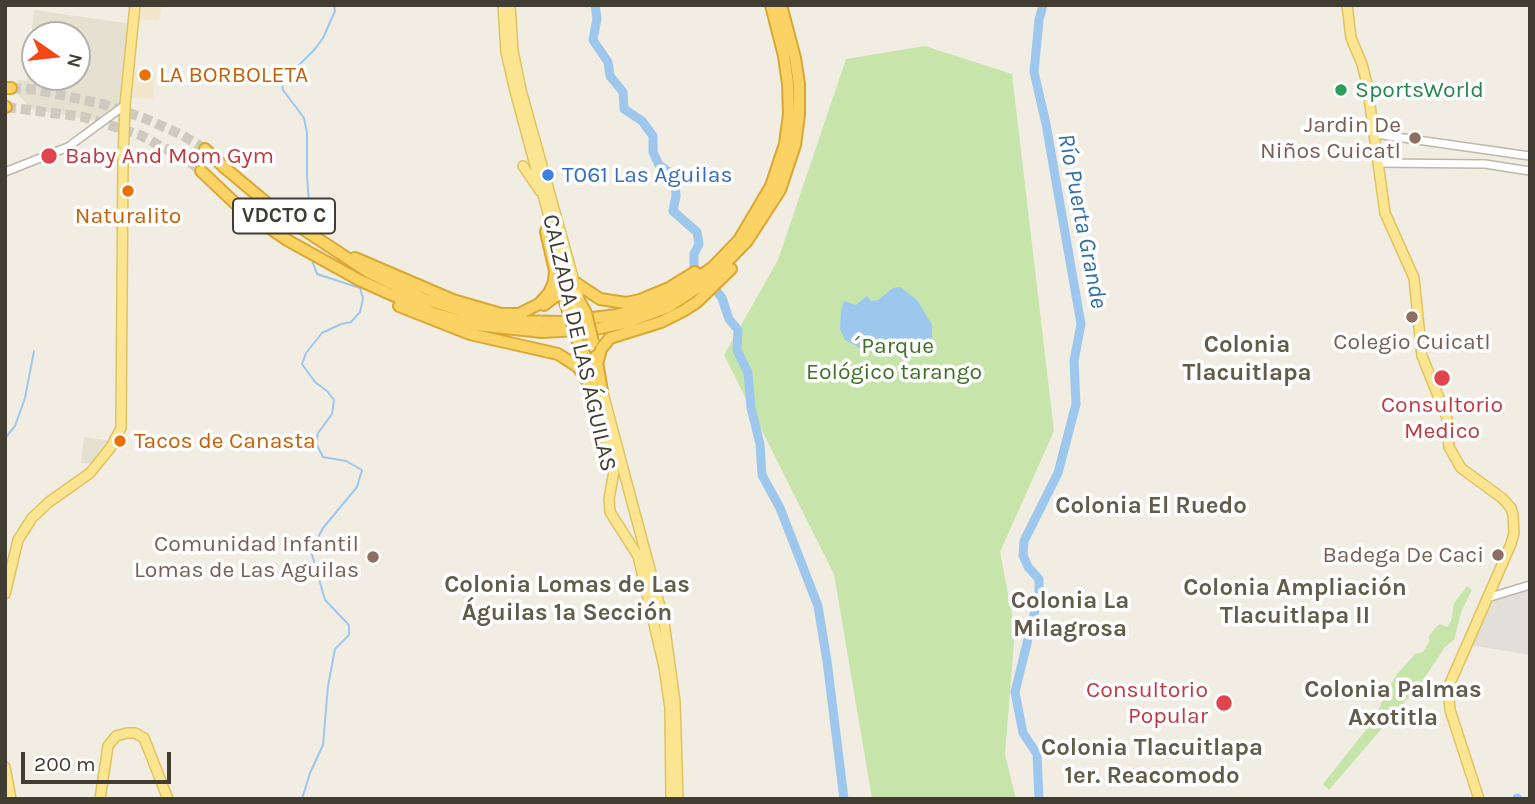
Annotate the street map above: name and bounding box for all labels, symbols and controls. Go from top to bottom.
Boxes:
north arrow [21,21,91,91]
text: N [62,51,87,70]
place label: LA BORBOLETA [159,61,308,89]
marker: LA BORBOLETA [137,67,153,83]
place label: SportsWorld [1355,76,1484,104]
marker: SportsWorld [1333,82,1349,98]
place label: Jardin De Niños Cuicatl [1260,111,1401,165]
marker: Jardin De Niños Cuicatl [1407,130,1423,146]
water label: Río Puerta Grande [1051,131,1113,311]
place label: Baby And Mom Gym [65,142,274,170]
marker: Baby And Mom Gym [39,146,59,166]
place label: T061 Las Aguilas [562,161,733,189]
marker: T061 Las Aguilas [540,167,556,183]
marker: Naturalito [120,183,136,199]
road number: VDCTO C [233,198,335,234]
place label: Naturalito [75,202,181,230]
street label: CALZADA DE LAS ÁGUILAS [536,212,622,474]
marker: Colegio Cuicatl [1404,309,1420,325]
place label: Colegio Cuicatl [1333,328,1491,356]
district label: Colonia Tlacuitlapa [1182,331,1312,387]
park label: ´Parque Eológico tarango [806,332,982,386]
marker: Consultorio Medico [1432,368,1452,388]
place label: Consultorio Medico [1381,391,1503,445]
place label: Tacos de Canasta [134,427,316,455]
marker: Tacos de Canasta [112,433,128,449]
district label: Colonia El Ruedo [1055,492,1247,520]
place label: Comunidad Infantil Lomas de Las Aguilas [134,530,359,584]
place label: Badega De Caci [1323,541,1484,569]
marker: Badega De Caci [1490,547,1506,563]
marker: Comunidad Infantil Lomas de Las Aguilas [365,549,381,565]
district label: Colonia Lomas de Las Águilas 1a Sección [444,571,690,627]
district label: Colonia Ampliación Tlacuitlapa II [1183,574,1407,630]
district label: Colonia La Milagrosa [1011,587,1129,643]
place label: Consultorio Popular [1086,676,1208,730]
district label: Colonia Palmas Axotitla [1304,676,1482,732]
marker: Consultorio Popular [1214,693,1234,713]
district label: Colonia Tlacuitlapa 1er. Reacomodo [1041,734,1263,790]
scale bar [24,738,175,782]
text: 200 m [34,752,96,776]

